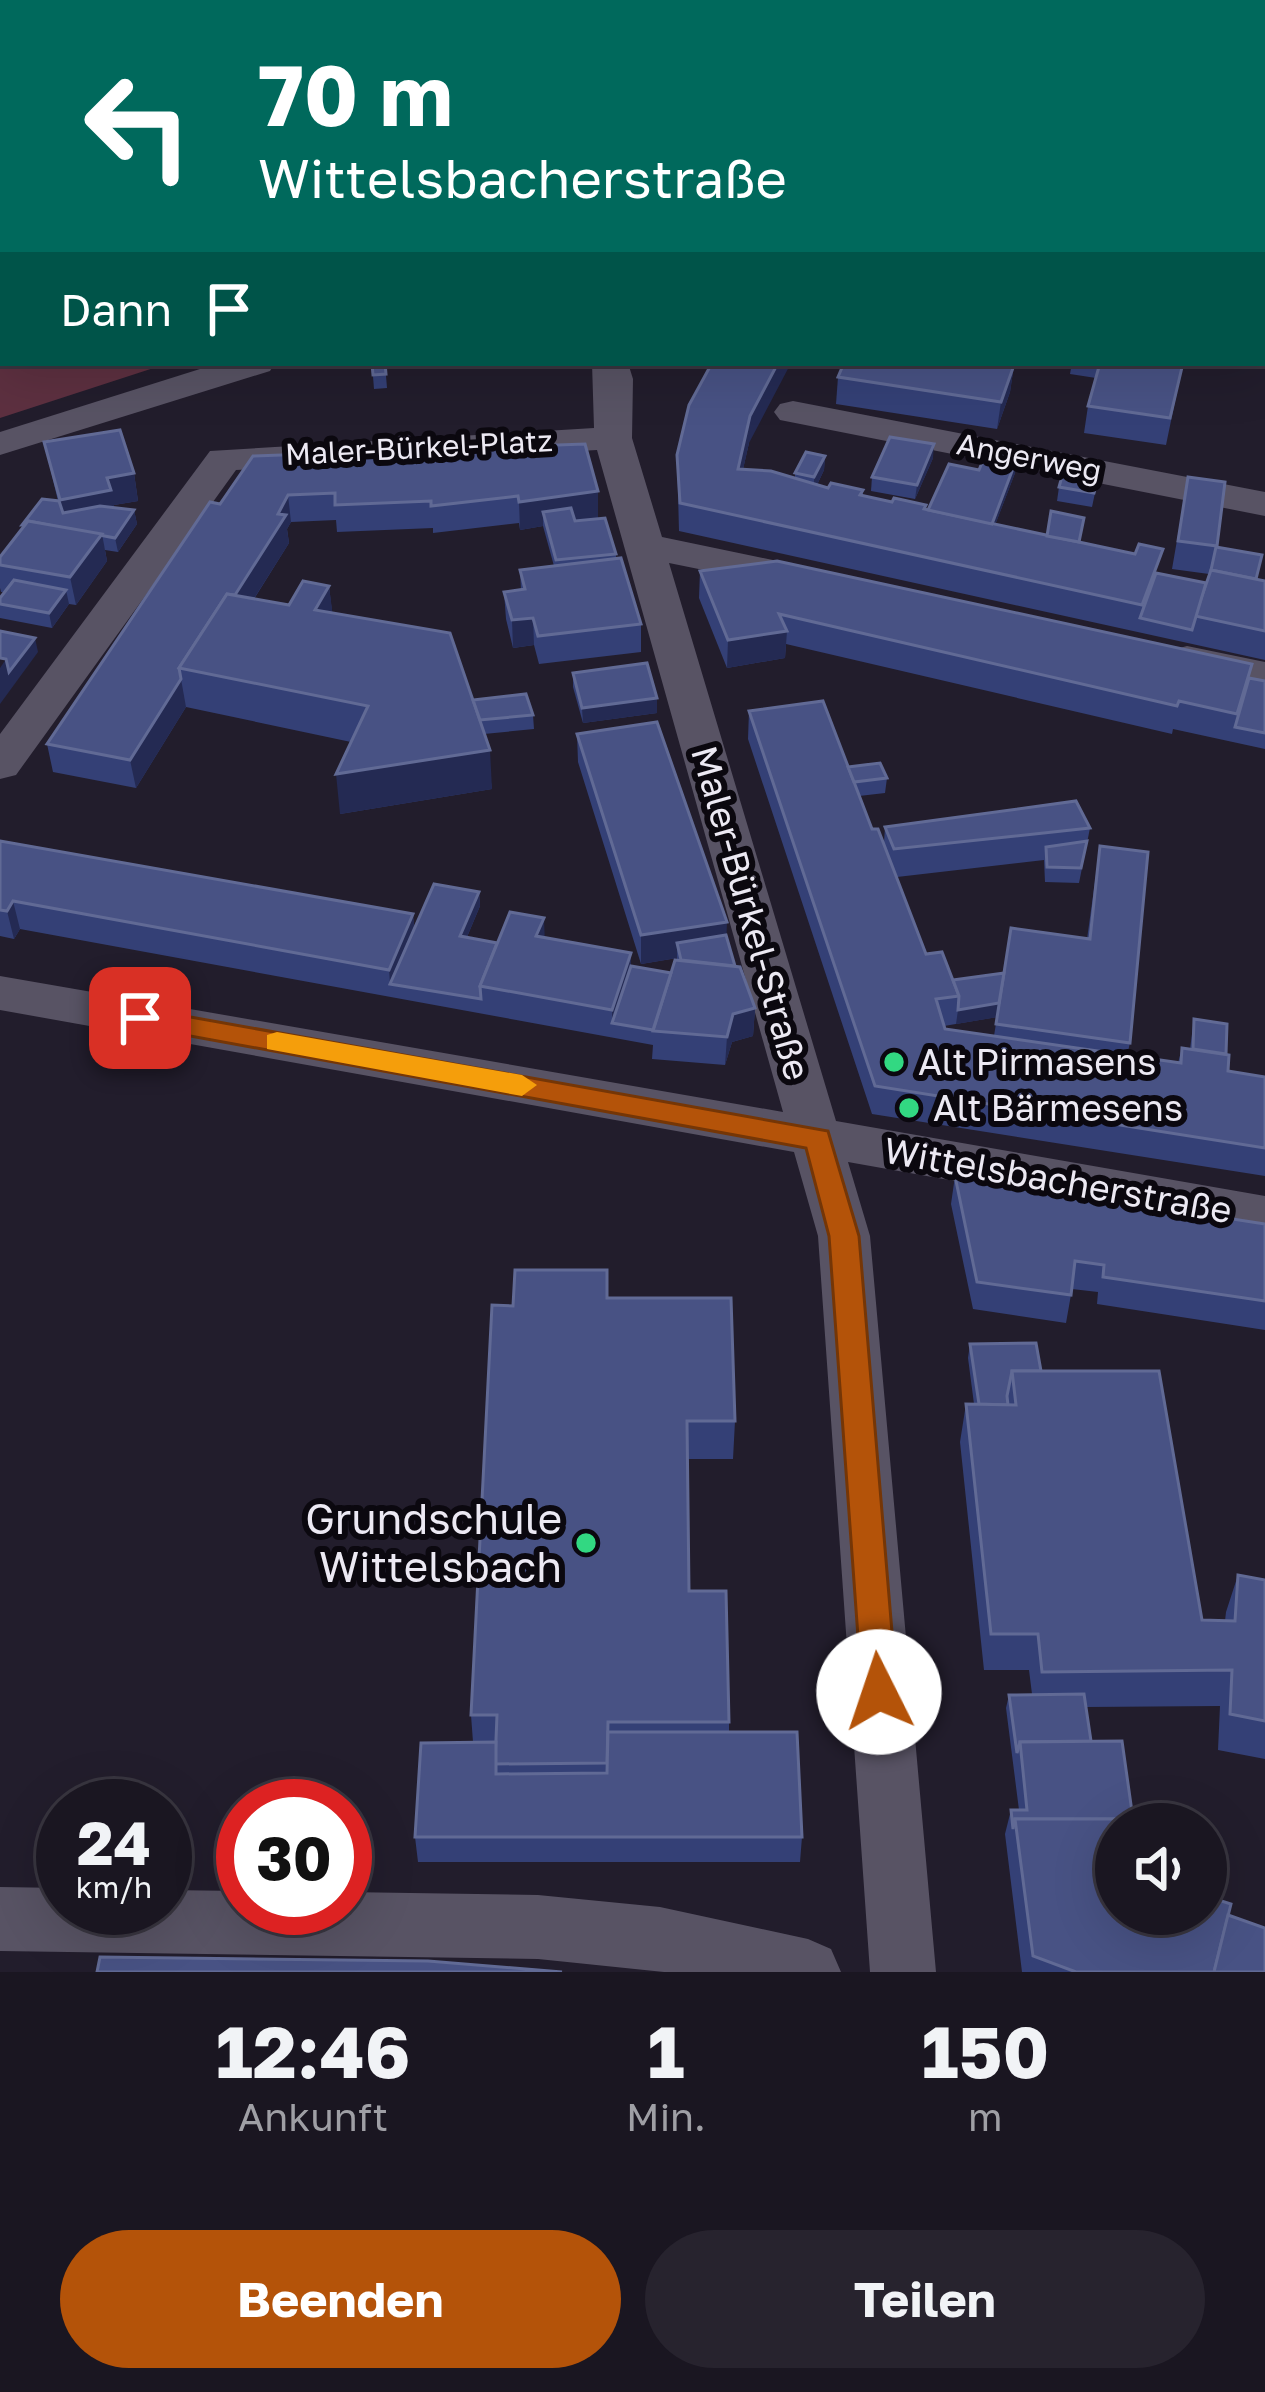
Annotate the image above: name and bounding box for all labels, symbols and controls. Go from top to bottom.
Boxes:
text: 70 m [258,44,453,144]
icon: left [60,48,216,204]
text: Wittelsbacherstraße [258,145,787,210]
icon: arrive [196,276,262,342]
text: Dann [60,282,172,336]
street label: Maler-Bürkel-Platz [284,422,554,472]
street label: Angerweg [954,425,1105,489]
street label: Maler-Bürkel-Straße [683,741,820,1085]
pin [89,967,191,1069]
icon: arrive [107,985,173,1051]
place label: Alt Pirmasens [918,1040,1156,1083]
marker: Alt Pirmasens [881,1049,907,1075]
place label: Alt Bärmesens [933,1086,1183,1129]
marker: Alt Bärmesens [896,1095,922,1121]
street label: Wittelsbacherstraße [881,1128,1235,1231]
place label: Grundschule Wittelsbach [305,1493,562,1591]
marker: Grundschule Wittelsbach [573,1530,599,1556]
position arrow [816,1629,942,1755]
speed limit sign: 30 [216,1779,372,1935]
map controls [1095,1803,1227,1935]
button: sound [1095,1803,1227,1935]
text: 24 [77,1806,151,1878]
text: km/h [76,1869,152,1905]
text: 12:46 [216,2007,410,2094]
text: 1 [647,2007,685,2094]
text: 150 [921,2007,1049,2094]
text: Ankunft [238,2093,388,2140]
text: Min. [626,2093,706,2140]
text: m [968,2093,1003,2140]
button: Beenden [60,2230,621,2368]
button: Teilen [645,2230,1205,2368]

